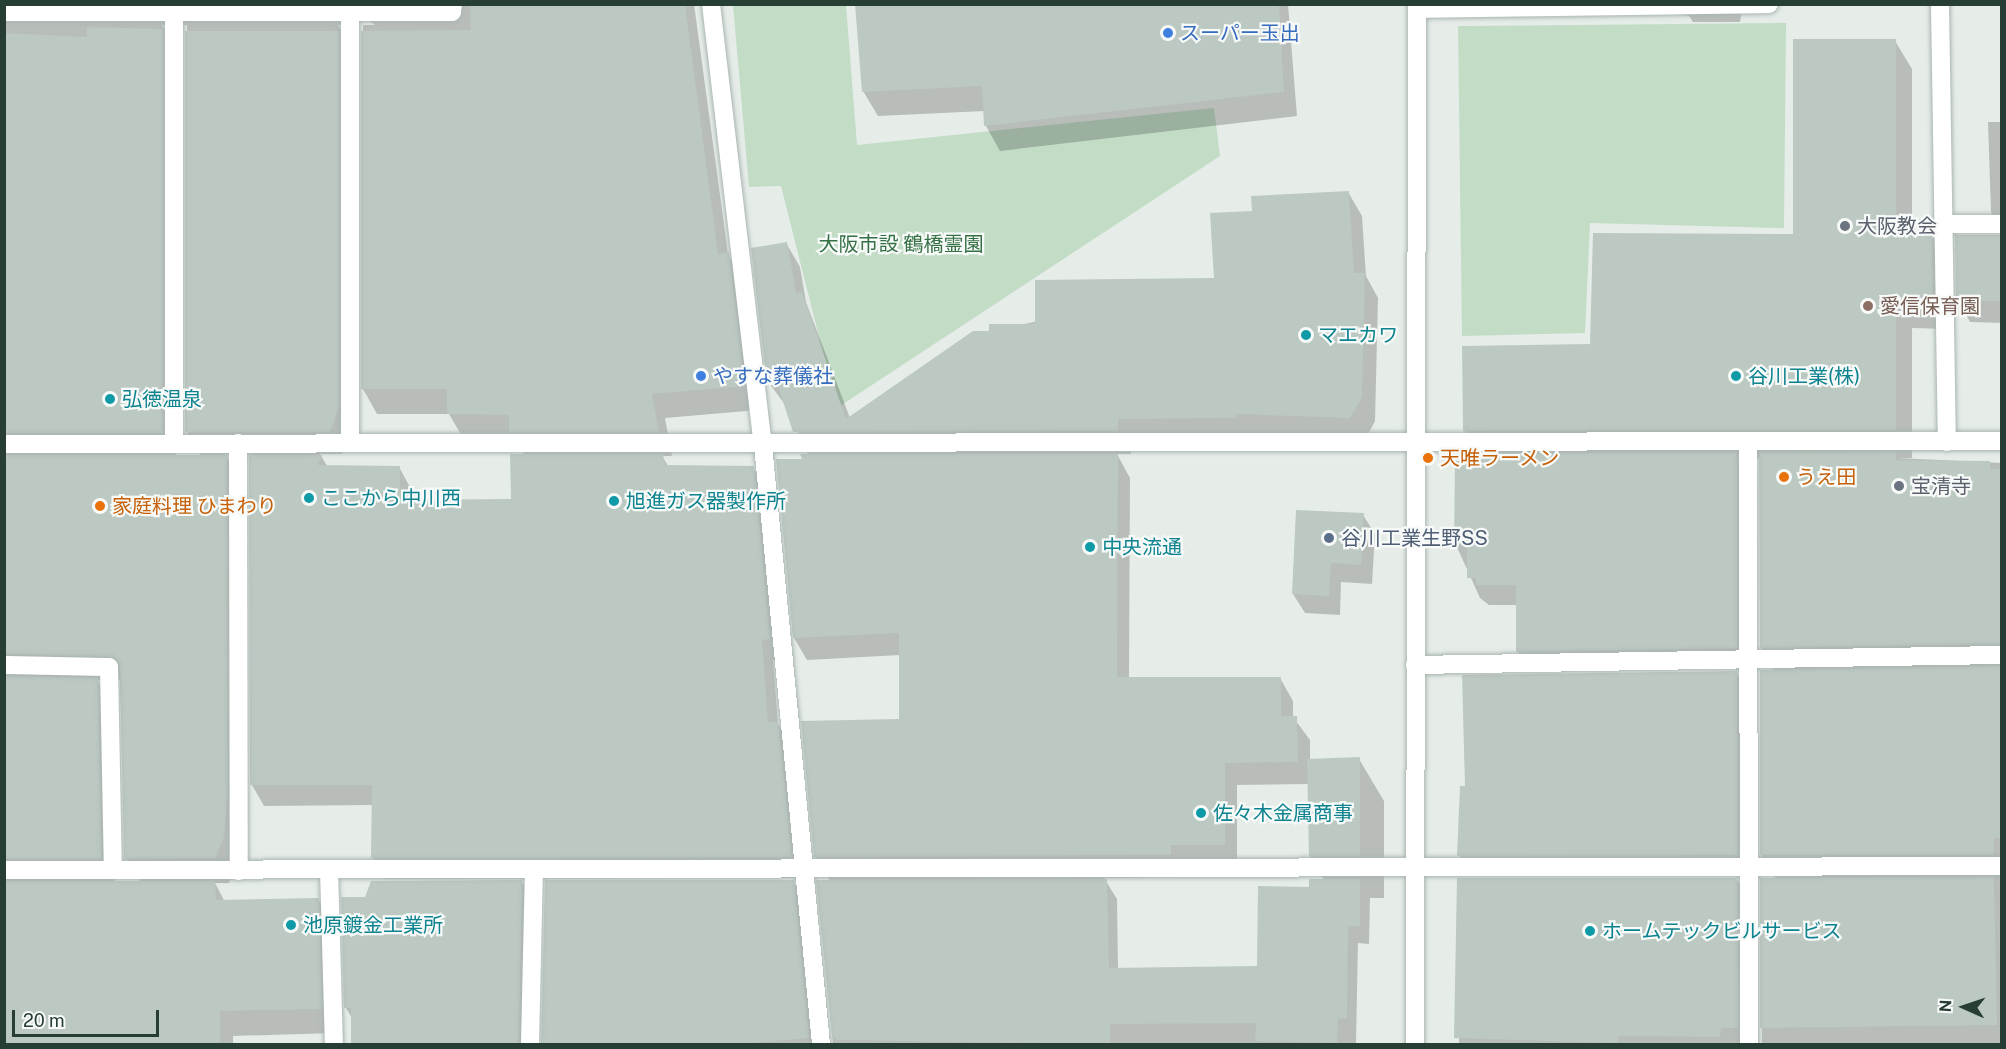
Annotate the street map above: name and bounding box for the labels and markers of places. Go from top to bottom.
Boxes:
place label: スーパー玉出 [1180,21,1300,45]
marker: スーパー玉出 [1161,26,1175,40]
place label: 大阪教会 [1857,214,1937,238]
marker: 大阪教会 [1838,219,1852,233]
place label: 愛信保育園 [1880,294,1980,318]
marker: 愛信保育園 [1861,299,1875,313]
place label: マエカワ [1318,323,1398,347]
marker: マエカワ [1299,328,1313,342]
place label: やすな葬儀社 [713,364,833,388]
place label: 谷川工業(株) [1748,364,1860,388]
marker: やすな葬儀社 [694,369,708,383]
marker: 谷川工業(株) [1729,369,1743,383]
place label: 弘徳温泉 [122,387,202,411]
marker: 弘徳温泉 [103,392,117,406]
place label: 天唯ラーメン [1440,446,1560,470]
marker: 天唯ラーメン [1421,451,1435,465]
place label: うえ田 [1796,465,1856,489]
marker: うえ田 [1777,470,1791,484]
place label: 宝清寺 [1911,474,1971,498]
marker: 宝清寺 [1892,479,1906,493]
place label: ここから中川西 [321,486,461,510]
place label: 旭進ガス器製作所 [626,489,786,513]
marker: ここから中川西 [302,491,316,505]
place label: 家庭料理 ひまわり [112,494,277,518]
marker: 旭進ガス器製作所 [607,494,621,508]
marker: 家庭料理 ひまわり [93,499,107,513]
place label: 谷川工業生野SS [1341,526,1488,550]
marker: 谷川工業生野SS [1322,531,1336,545]
place label: 中央流通 [1102,535,1182,559]
marker: 中央流通 [1083,540,1097,554]
place label: 佐々木金属商事 [1213,801,1353,825]
marker: 佐々木金属商事 [1194,806,1208,820]
place label: 池原鍍金工業所 [303,913,443,937]
marker: 池原鍍金工業所 [284,918,298,932]
place label: ホームテックビルサービス [1602,919,1842,943]
marker: ホームテックビルサービス [1583,924,1597,938]

